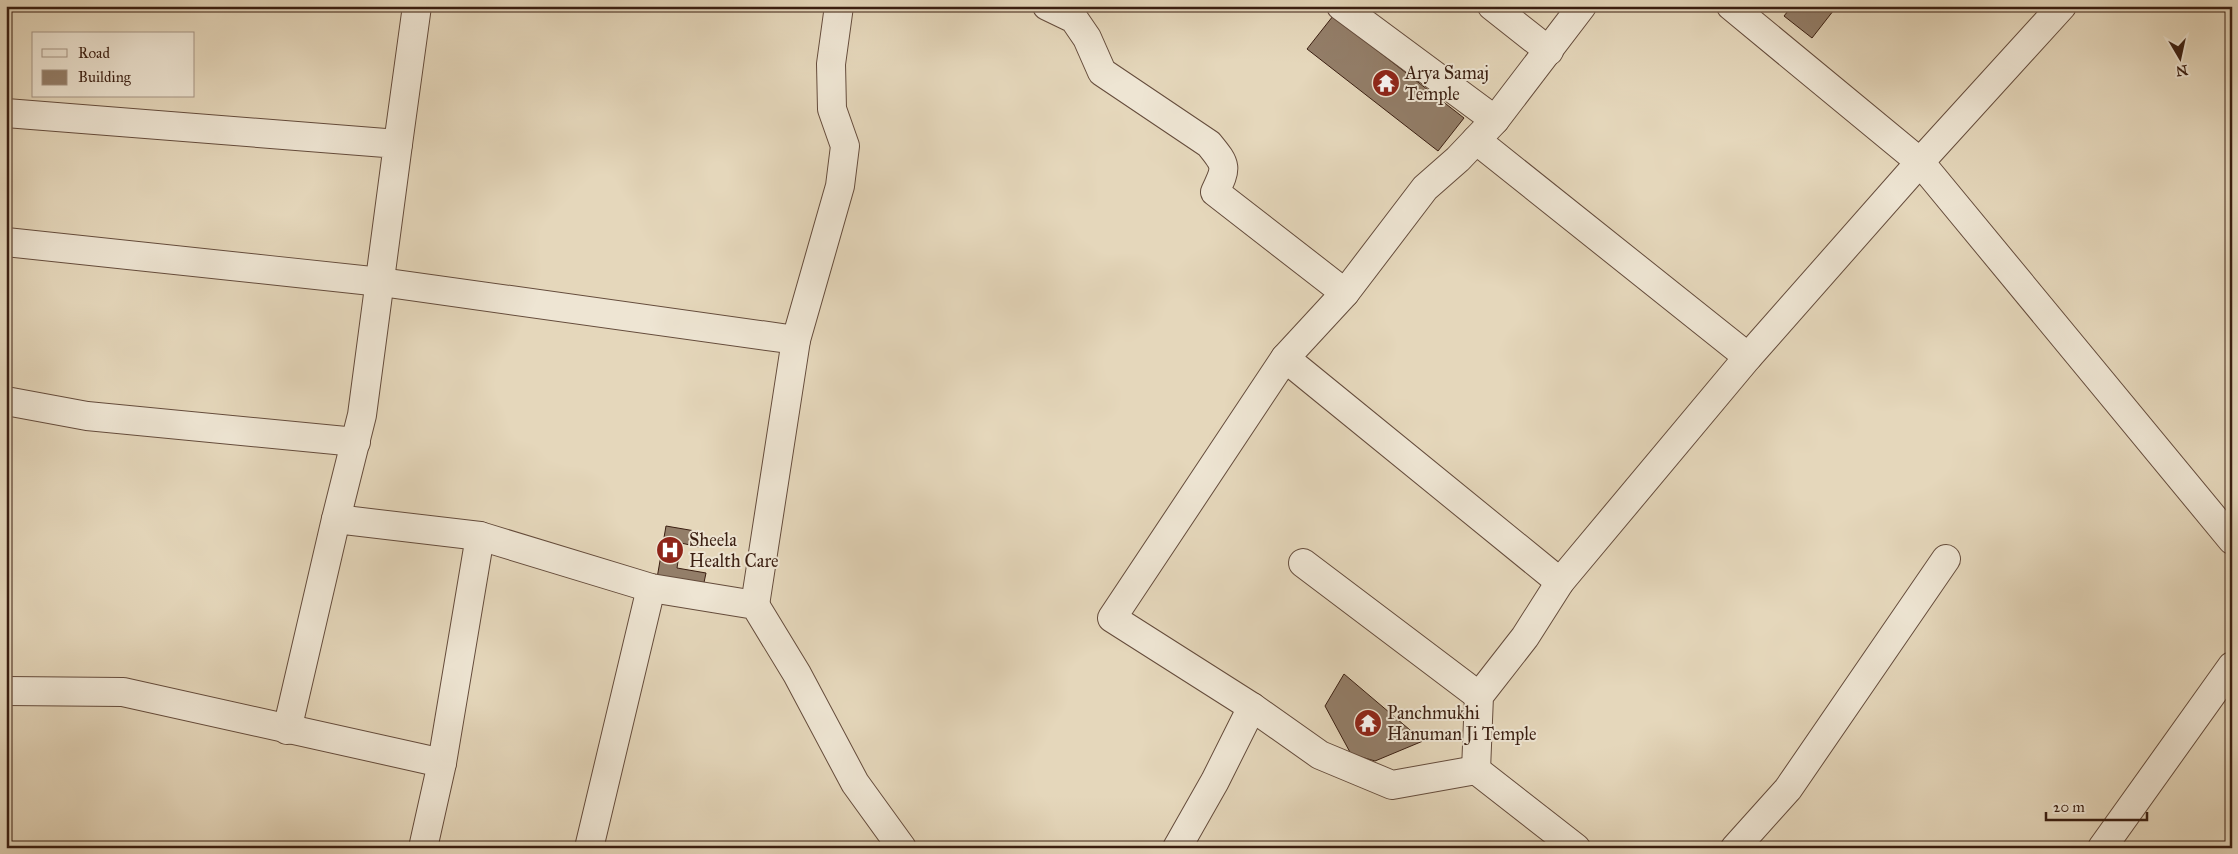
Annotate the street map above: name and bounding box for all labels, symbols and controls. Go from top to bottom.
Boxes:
legend [32,32,195,98]
north arrow [2156,32,2206,82]
text: Road [78,44,110,62]
text: N [2175,61,2189,80]
place label: Arya Samaj Temple [1404,62,1489,105]
text: Building [78,68,132,86]
temple icon: Arya Samaj Temple [1371,68,1401,98]
place label: Sheela Health Care [689,529,779,572]
hospital icon: Sheela Health Care [655,535,685,565]
place label: Panchmukhi Hanuman Ji Temple [1387,702,1537,746]
temple icon: Panchmukhi Hanuman Ji Temple [1353,708,1383,738]
scale bar [2046,789,2147,821]
text: 20 m [2053,798,2085,816]

